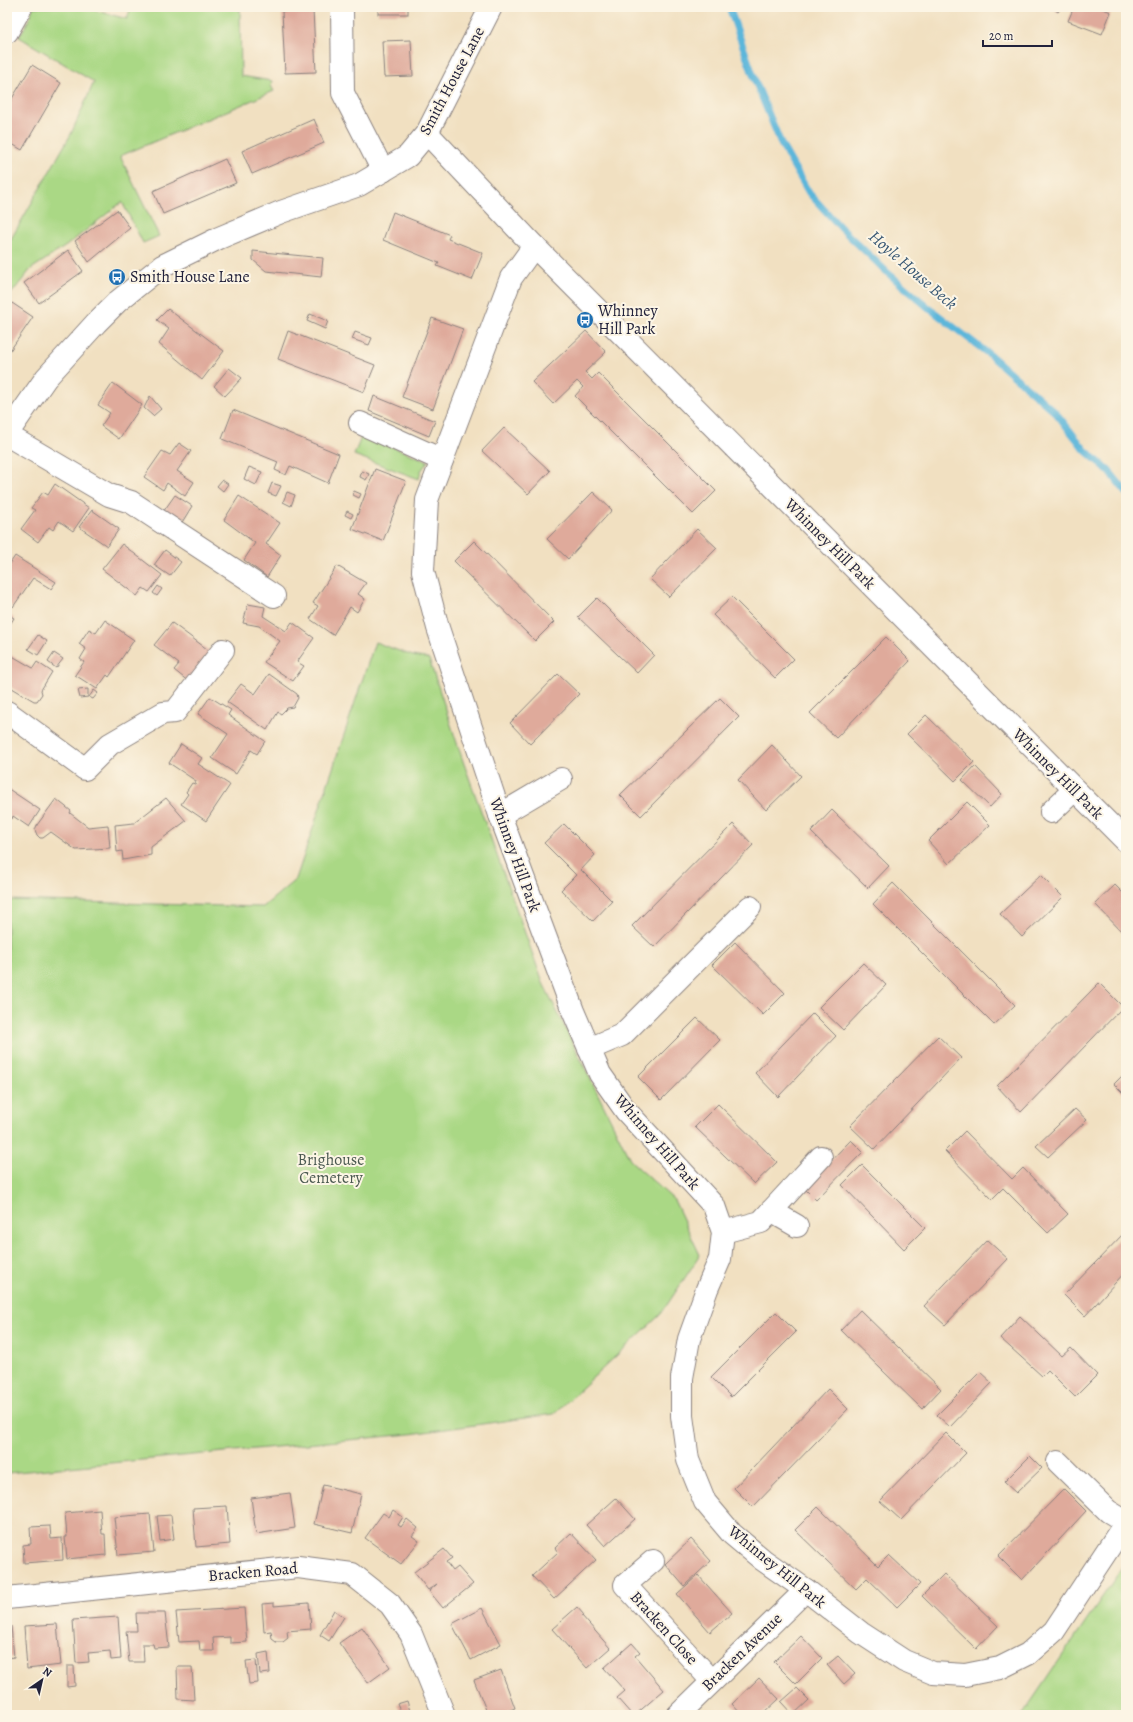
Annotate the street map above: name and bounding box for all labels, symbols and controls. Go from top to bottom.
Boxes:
scale bar [983,22,1052,48]
street label: Smith House Lane [414,23,490,139]
text: 20 m [989,28,1013,44]
water label: Hoyle House Beck [864,225,962,315]
place label: Smith House Lane [130,266,250,288]
bus stop icon: Smith House Lane [107,267,127,287]
place label: Whinney Hill Park [597,300,659,340]
bus stop icon: Whinney Hill Park [575,310,595,330]
street label: Whinney Hill Park [779,493,880,594]
street label: Whinney Hill Park [1007,723,1108,824]
street label: Whinney Hill Park [484,794,546,915]
street label: Whinney Hill Park [609,1089,705,1195]
park label: Brighouse Cemetery [298,1149,364,1189]
street label: Whinney Hill Park [723,1520,831,1613]
street label: Bracken Road [207,1557,299,1587]
street label: Bracken Close [625,1587,703,1669]
street label: Bracken Avenue [697,1608,787,1696]
north arrow [22,1660,62,1700]
text: N [40,1664,55,1681]

